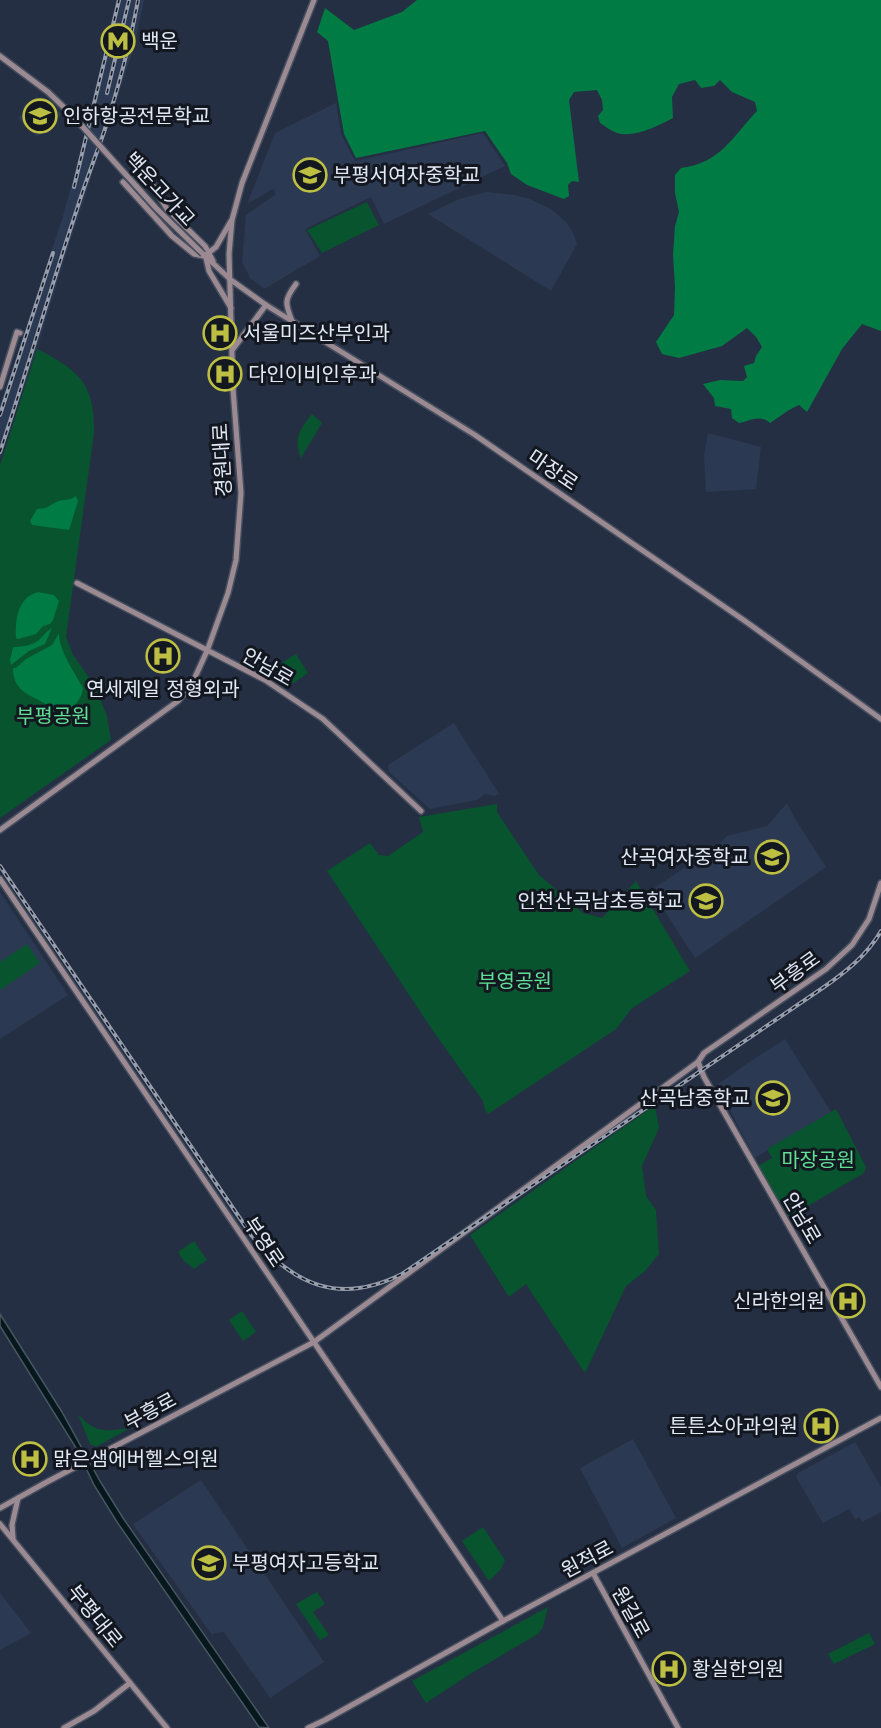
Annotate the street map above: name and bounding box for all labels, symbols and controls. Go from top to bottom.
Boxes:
metro station icon: 백운 [100,23,136,59]
place label: 백운 [141,29,178,53]
school or university icon: 인하항공전문학교 [22,98,58,134]
place label: 인하항공전문학교 [63,104,210,128]
street label: 백운고가교 [120,147,200,231]
school or university icon: 부평서여자중학교 [292,157,328,193]
place label: 부평서여자중학교 [333,163,480,187]
hospital icon: 서울미즈산부인과 [202,315,238,351]
place label: 서울미즈산부인과 [243,321,390,345]
hospital icon: 다인이비인후과 [207,356,243,392]
place label: 다인이비인후과 [248,362,377,386]
street label: 경원대로 [208,423,236,497]
street label: 마장로 [523,445,583,495]
hospital icon: 연세제일 정형외과 [145,638,181,674]
street label: 안남로 [238,643,298,691]
place label: 연세제일 정형외과 [86,677,240,701]
park label: 부평공원 [16,704,90,728]
school or university icon: 산곡여자중학교 [754,839,790,875]
place label: 산곡여자중학교 [620,845,749,869]
school or university icon: 인천산곡남초등학교 [688,883,724,919]
place label: 인천산곡남초등학교 [517,889,683,913]
street label: 부흥로 [766,946,824,998]
park label: 부영공원 [478,969,552,993]
school or university icon: 산곡남중학교 [755,1080,791,1116]
place label: 산곡남중학교 [640,1086,750,1110]
park label: 마장공원 [781,1148,855,1172]
street label: 안남로 [778,1188,826,1248]
street label: 부영로 [239,1212,289,1272]
hospital icon: 신라한의원 [830,1283,866,1319]
place label: 신라한의원 [733,1289,825,1313]
street label: 부흥로 [120,1387,180,1435]
hospital icon: 튼튼소아과의원 [803,1408,839,1444]
place label: 튼튼소아과의원 [669,1414,798,1438]
hospital icon: 맑은샘에버헬스의원 [12,1441,48,1477]
place label: 맑은샘에버헬스의원 [53,1447,219,1471]
street label: 원적로 [557,1535,617,1583]
school or university icon: 부평여자고등학교 [191,1545,227,1581]
place label: 부평여자고등학교 [232,1551,379,1575]
street label: 부평대로 [63,1580,127,1652]
street label: 원길로 [607,1582,655,1642]
hospital icon: 황실한의원 [651,1651,687,1687]
place label: 황실한의원 [692,1657,784,1681]

